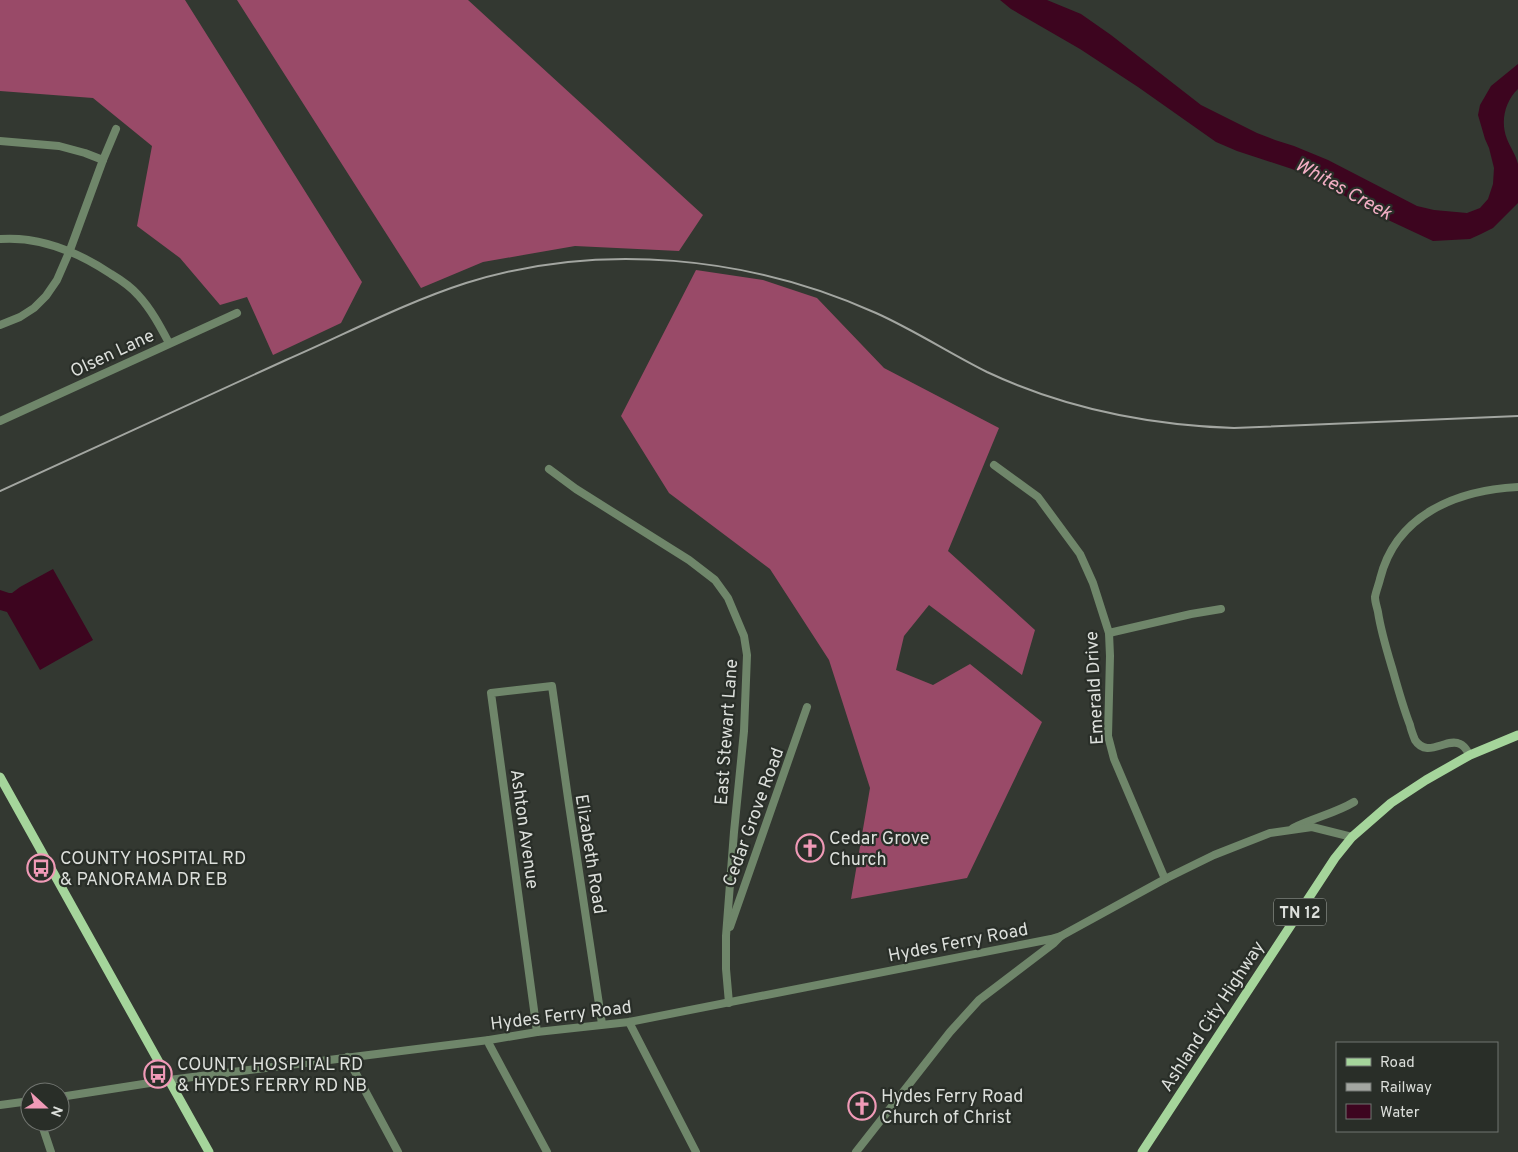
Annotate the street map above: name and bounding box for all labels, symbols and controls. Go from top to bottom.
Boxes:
water label: Whites Creek [1290,153,1396,226]
street label: Olsen Lane [67,325,158,384]
street label: Emerald Drive [1081,630,1110,745]
street label: East Stewart Lane [711,658,744,806]
street label: Cedar Grove Road [719,745,790,890]
street label: Ashton Avenue [504,768,543,891]
street label: Elizabeth Road [569,793,610,916]
place label: Cedar Grove Church [829,828,930,872]
church icon: Cedar Grove Church [795,833,825,863]
place label: COUNTY HOSPITAL RD & PANORAMA DR EB [60,848,246,892]
bus stop icon: COUNTY HOSPITAL RD & PANORAMA DR EB [26,853,56,883]
road number: TN 12 [1274,899,1326,926]
street label: Hydes Ferry Road [886,919,1030,968]
street label: Ashland City Highway [1156,937,1271,1097]
street label: Hydes Ferry Road [489,996,633,1037]
legend [1336,1042,1498,1132]
place label: COUNTY HOSPITAL RD & HYDES FERRY RD NB [177,1054,367,1098]
text: Road [1380,1054,1415,1073]
bus stop icon: COUNTY HOSPITAL RD & HYDES FERRY RD NB [143,1059,173,1089]
text: Railway [1380,1079,1432,1098]
north arrow [20,1082,70,1132]
place label: Hydes Ferry Road Church of Christ [881,1086,1023,1130]
church icon: Hydes Ferry Road Church of Christ [847,1091,877,1121]
text: N [46,1103,65,1119]
text: Water [1380,1104,1420,1123]

